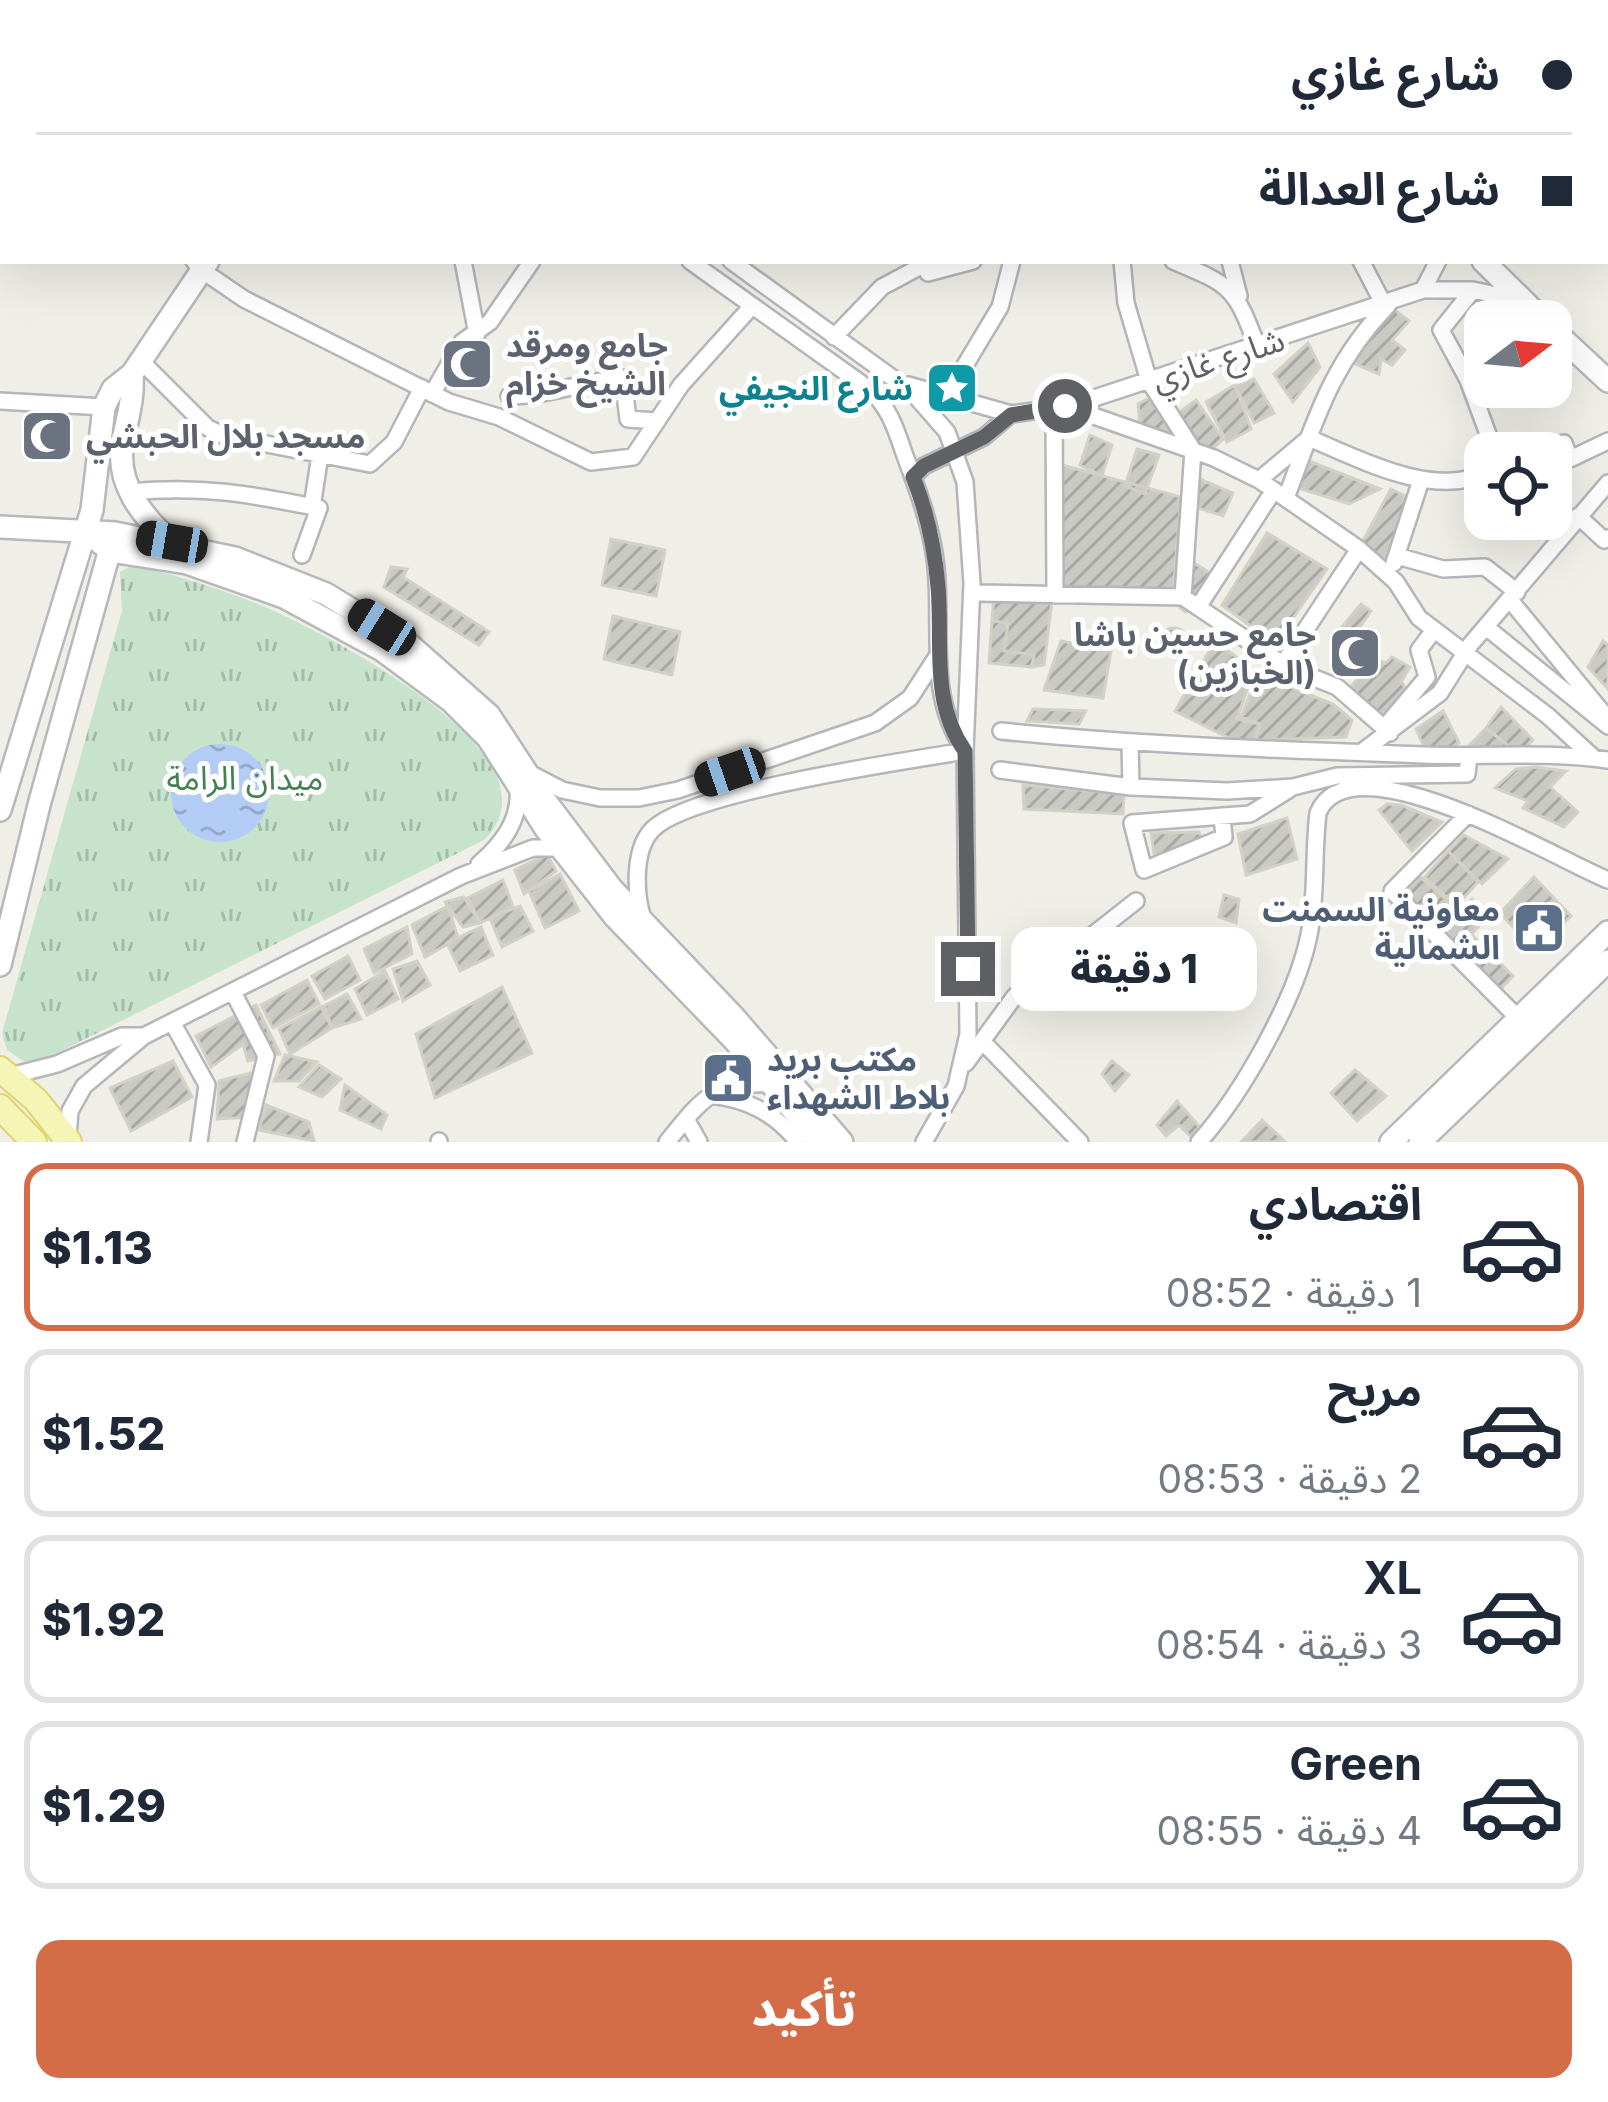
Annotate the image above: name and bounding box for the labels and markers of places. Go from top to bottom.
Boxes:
place label: جامع ومرقد الشيخ خزام [506,325,668,409]
mosque icon: جامع ومرقد الشيخ خزام [439,336,495,392]
place icon: شارع النجيفي [924,360,980,416]
place label: شارع النجيفي [719,368,913,416]
mosque icon: مسجد بلال الحبشي [19,408,75,464]
place label: مسجد بلال الحبشي [86,416,365,464]
place label: جامع حسين باشا (الخبازين) [1074,614,1316,692]
mosque icon: جامع حسين باشا (الخبازين) [1327,625,1383,681]
place label: معاونية السمنت الشمالية [1262,889,1500,967]
public building icon: معاونية السمنت الشمالية [1511,900,1567,956]
place label: مكتب بريد بلاط الشهداء [767,1039,950,1117]
public building icon: مكتب بريد بلاط الشهداء [700,1050,756,1106]

